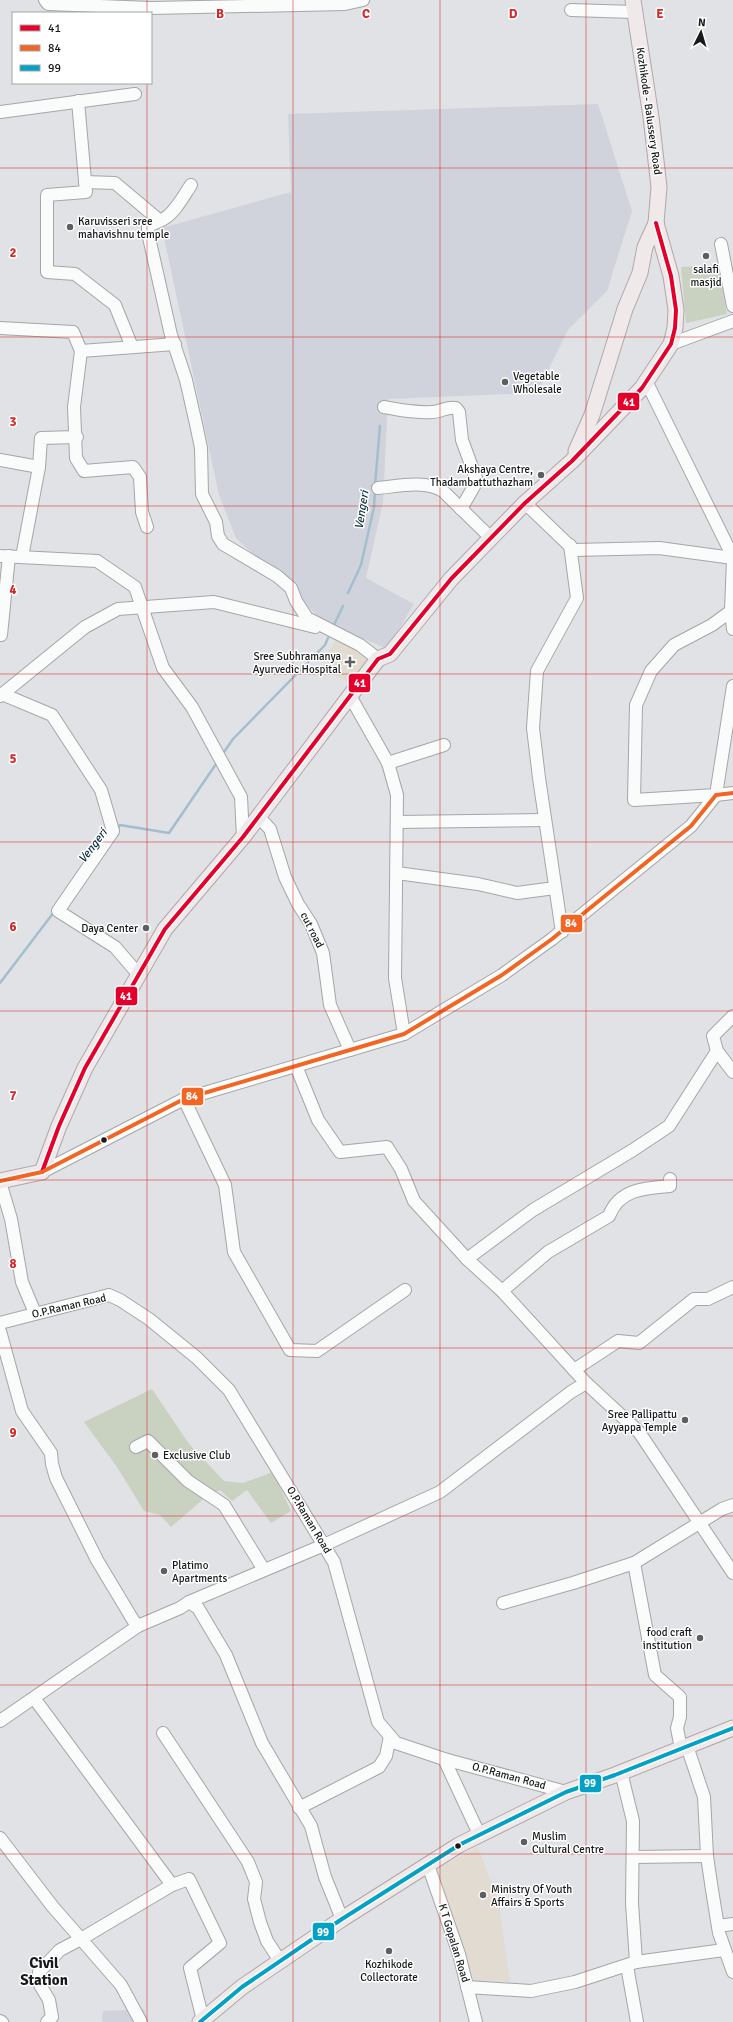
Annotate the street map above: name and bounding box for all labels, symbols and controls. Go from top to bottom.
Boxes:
text: B [216,6,224,22]
text: C [362,6,370,22]
text: D [509,6,518,22]
text: E [656,6,664,22]
legend [12,12,152,84]
north arrow [681,12,721,52]
text: N [697,16,706,29]
text: 41 [48,21,61,36]
text: 84 [48,41,61,56]
street label: Kozhikode - Balussery Road [634,46,664,176]
text: 99 [48,61,61,76]
place label: Karuvisseri sree mahavishnu temple [78,215,169,241]
marker: Karuvisseri sree mahavishnu temple [65,222,75,232]
text: 2 [9,245,17,261]
marker: salafi masjid [701,251,711,261]
place label: salafi masjid [690,263,722,289]
place label: Vegetable Wholesale [513,370,562,396]
marker: Vegetable Wholesale [500,377,510,387]
line badge: 41 [617,392,640,411]
text: 41 [623,396,635,409]
text: 3 [9,414,17,430]
place label: Akshaya Centre, Thadambattuthazham [430,463,533,489]
marker: Akshaya Centre, Thadambattuthazham [536,470,546,480]
water label: Vengeri [352,488,373,530]
text: 4 [9,582,17,598]
place label: Sree Subhramanya Ayurvedic Hospital [253,650,341,676]
marker: Sree Subhramanya Ayurvedic Hospital [344,656,356,668]
line badge: 41 [348,673,371,693]
text: 41 [354,677,366,690]
text: 5 [9,751,17,767]
water label: Vengeri [75,824,112,866]
street label: cut road [297,910,327,950]
line badge: 84 [560,914,583,933]
text: 84 [565,917,577,930]
text: 6 [9,919,17,935]
place label: Daya Center [81,922,138,935]
marker: Daya Center [141,923,151,933]
line badge: 41 [115,986,138,1006]
text: 41 [120,990,132,1003]
line badge: 84 [181,1087,204,1106]
text: 7 [9,1088,17,1104]
text: 84 [186,1090,198,1103]
unlabelled marker [99,1135,109,1145]
text: 8 [9,1256,17,1272]
street label: O.P.Raman Road [31,1291,108,1321]
place label: Sree Pallipattu Ayyappa Temple [602,1408,677,1434]
marker: Sree Pallipattu Ayyappa Temple [680,1415,690,1425]
text: 9 [9,1425,17,1441]
place label: Exclusive Club [163,1449,231,1462]
marker: Exclusive Club [150,1450,160,1460]
street label: O.P.Raman Road [284,1484,334,1556]
place label: Platimo Apartments [172,1559,227,1585]
marker: Platimo Apartments [159,1566,169,1576]
place label: food craft institution [643,1626,692,1652]
marker: food craft institution [695,1633,705,1643]
street label: O.P.Raman Road [471,1760,547,1792]
line badge: 99 [579,1774,602,1793]
text: 99 [584,1777,596,1790]
place label: Muslim Cultural Centre [532,1830,604,1856]
marker: Muslim Cultural Centre [519,1837,529,1847]
unlabelled marker [453,1841,463,1851]
place label: Ministry Of Youth Affairs & Sports [491,1883,572,1909]
marker: Ministry Of Youth Affairs & Sports [478,1890,488,1900]
street label: K T Gopalan Road [436,1902,472,1984]
line badge: 99 [312,1922,335,1941]
text: 99 [317,1926,329,1939]
marker: Kozhikode Collectorate [384,1946,394,1956]
district label: Civil Station [20,1954,68,1989]
place label: Kozhikode Collectorate [360,1958,418,1984]

